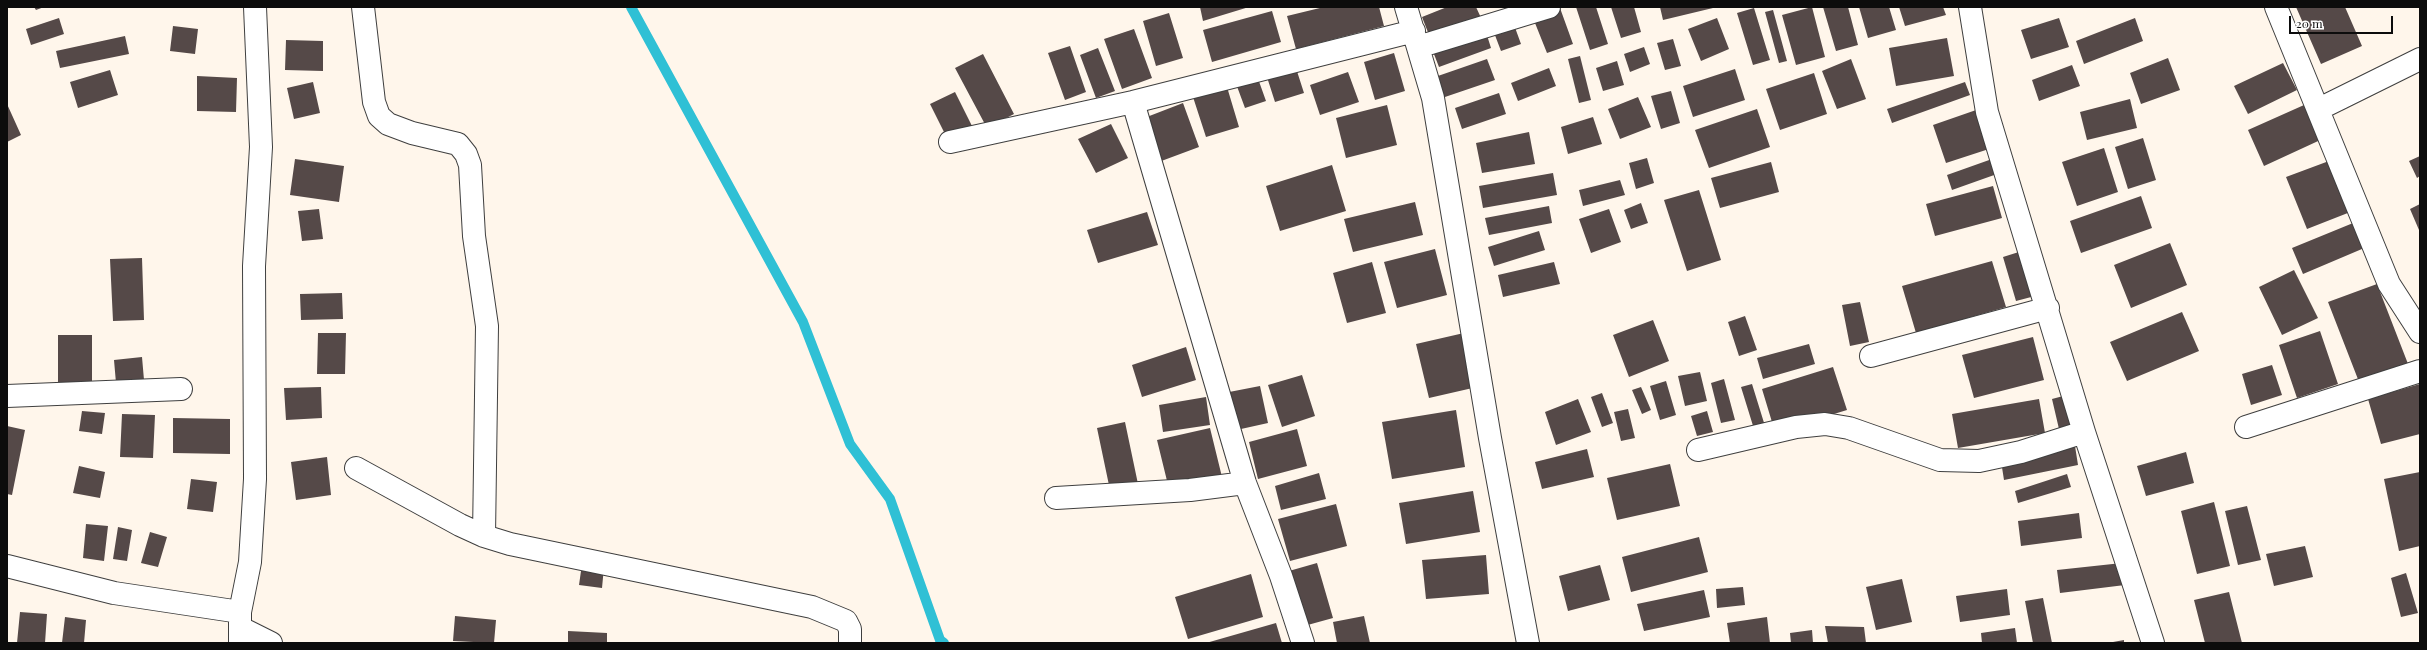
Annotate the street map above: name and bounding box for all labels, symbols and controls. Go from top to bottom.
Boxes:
scale bar [2291,8,2395,34]
text: 20 m [2296,15,2323,31]

